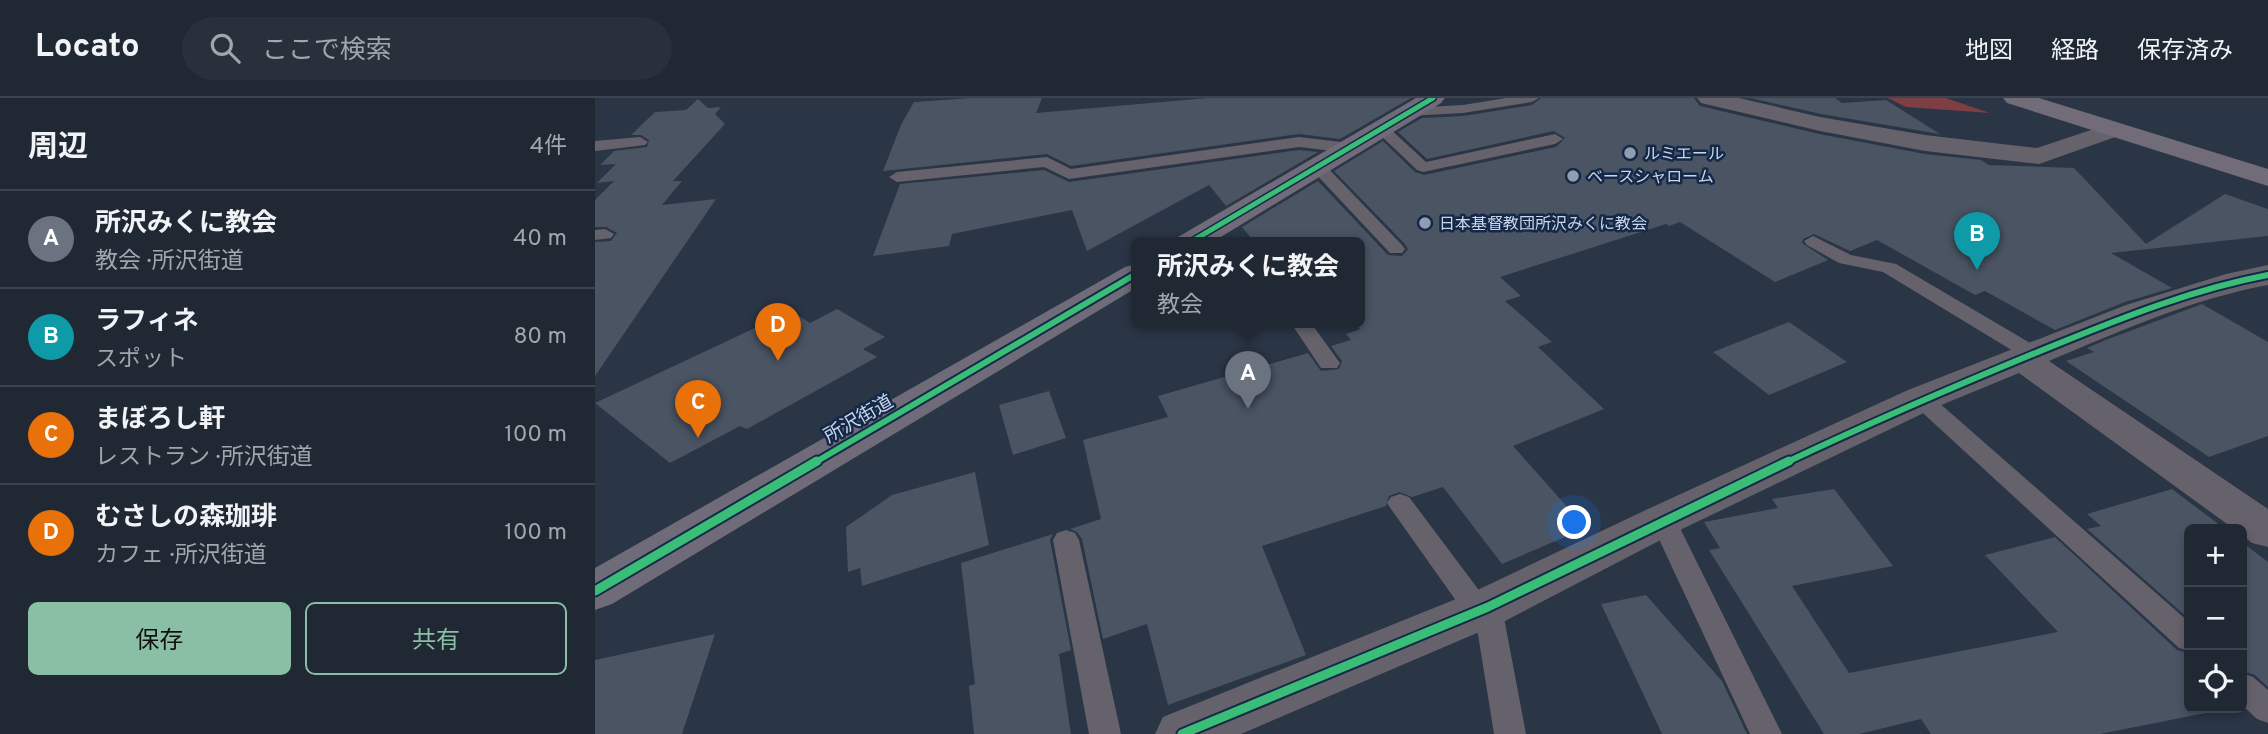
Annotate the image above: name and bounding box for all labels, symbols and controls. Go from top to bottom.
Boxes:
search box [182,17,672,80]
text: Locato [35,27,140,69]
icon: search [206,29,244,67]
text: ここで検索 [262,35,392,68]
text: 地図 [1965,37,2013,67]
text: 経路 [2051,37,2099,67]
text: 保存済み [2137,37,2233,67]
text: 周辺 [28,130,88,167]
text: 4件 [530,133,567,162]
marker: ルミエール [1622,145,1638,161]
place label: ルミエール [1644,145,1724,165]
marker: ベースシャローム [1565,168,1581,184]
place label: ベースシャローム [1587,168,1714,188]
text: 所沢みくに教会 [95,208,277,241]
pin: B [1954,212,2000,270]
marker: 日本基督教団所沢みくに教会 [1417,215,1433,231]
place label: 日本基督教団所沢みくに教会 [1439,215,1647,235]
text: A [43,225,59,254]
text: 40 m [513,225,567,254]
popup [1131,237,1365,328]
text: 教会 · 所沢街道 [95,248,244,277]
text: 所沢みくに教会 [1157,252,1339,285]
text: 教会 [1157,292,1203,321]
pin: D [755,303,801,361]
text: ラフィネ [95,306,198,339]
text: B [43,323,59,352]
text: 80 m [514,323,567,352]
text: スポット [95,346,187,375]
pin: A [1225,351,1271,409]
pin: C [675,380,721,438]
street label: 所沢街道 [820,390,898,449]
text: まぼろし軒 [95,404,225,437]
text: C [44,421,58,450]
text: 100 m [504,421,567,450]
text: レストラン · 所沢街道 [95,444,313,473]
text: むさしの森珈琲 [95,502,277,535]
your location [1557,505,1591,539]
text: D [43,519,59,548]
text: 100 m [504,519,567,548]
map controls [2184,524,2247,713]
button: + [2184,524,2247,587]
text: カフェ · 所沢街道 [95,542,267,571]
button: − [2184,587,2247,650]
button: 保存 [28,602,291,675]
button: 共有 [305,602,567,675]
button: locate [2184,650,2247,713]

